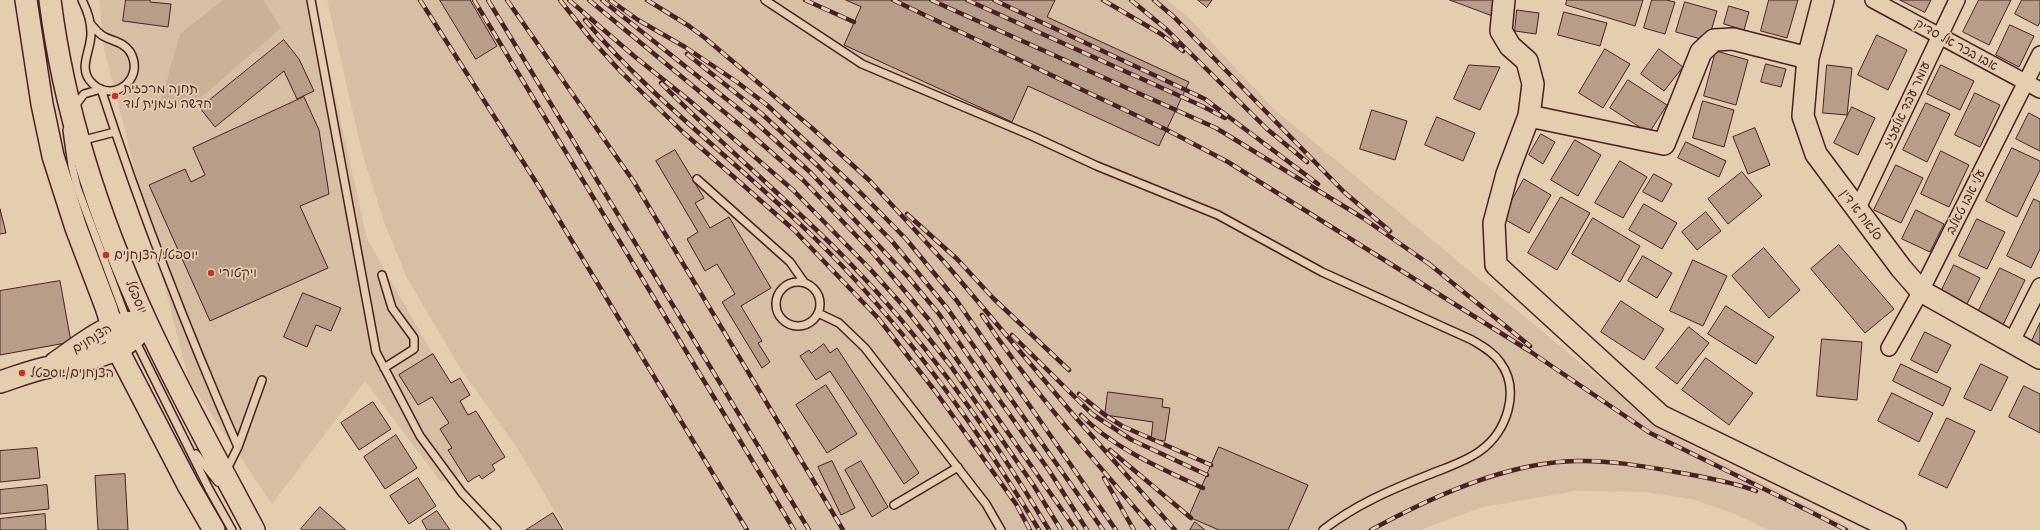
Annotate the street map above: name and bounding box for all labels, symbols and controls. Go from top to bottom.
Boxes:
street label: אבו בכר אל סדיק [1912,16,2000,74]
street label: עומר עבד אלעזיז [1880,59,1934,151]
place label: תחנה מרכזית חדשה וזמנית לוד [123,81,212,112]
marker: תחנה מרכזית חדשה וזמנית לוד [110,91,120,101]
street label: עלי אבו טאלב [1943,167,1989,237]
street label: סלאח א דין [1837,186,1885,244]
place label: יוספטל/הצנחנים [114,247,198,263]
marker: יוספטל/הצנחנים [101,250,111,260]
place label: ויקטורי [219,265,257,281]
marker: ויקטורי [206,268,216,278]
street label: יוספטל [122,278,150,316]
street label: הצנחנים [69,321,115,357]
place label: הצנחנים/יוספטל [30,365,114,381]
marker: הצנחנים/יוספטל [17,368,27,378]

